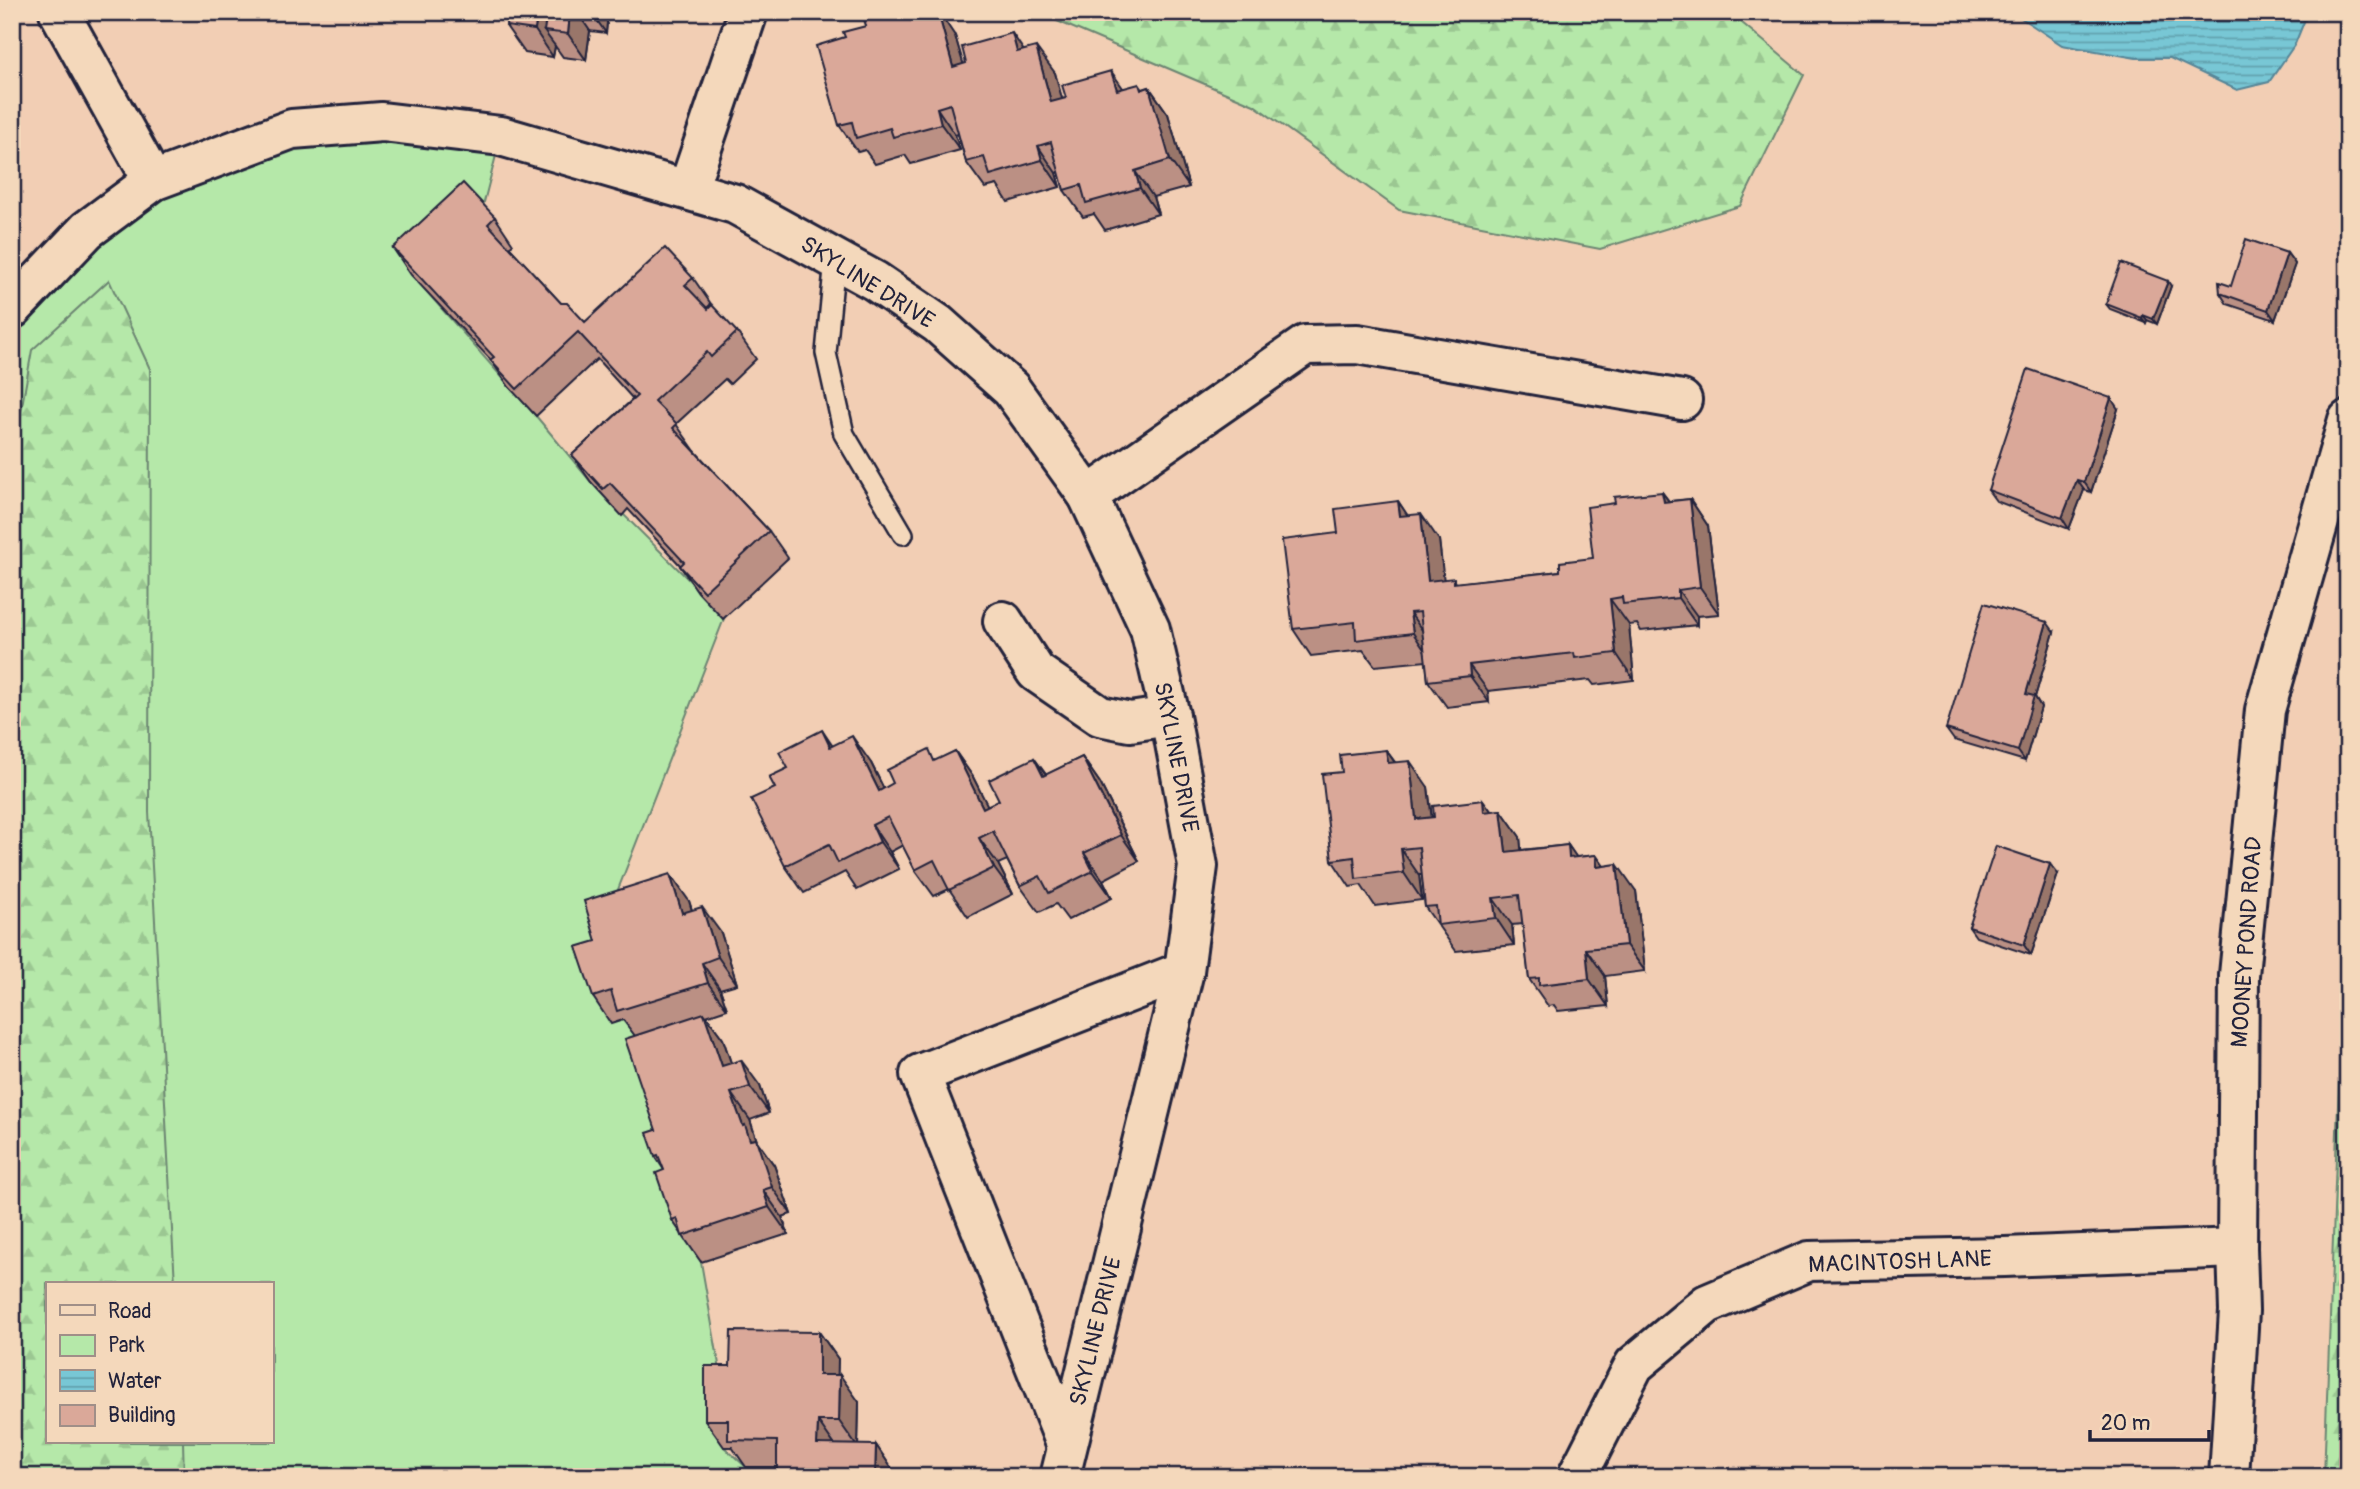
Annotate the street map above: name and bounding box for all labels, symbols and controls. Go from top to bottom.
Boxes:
street label: SKYLINE DRIVE [795,230,940,335]
street label: SKYLINE DRIVE [1148,679,1205,835]
street label: MOONEY POND ROAD [2225,836,2268,1048]
street label: MACINTOSH LANE [1808,1244,1992,1279]
street label: SKYLINE DRIVE [1063,1254,1128,1409]
legend [46,1282,273,1444]
text: Road [108,1298,152,1325]
text: Park [108,1332,145,1359]
text: Water [108,1368,162,1395]
scale bar [2090,1398,2210,1442]
text: Building [108,1402,175,1429]
text: 20 m [2101,1410,2150,1437]

